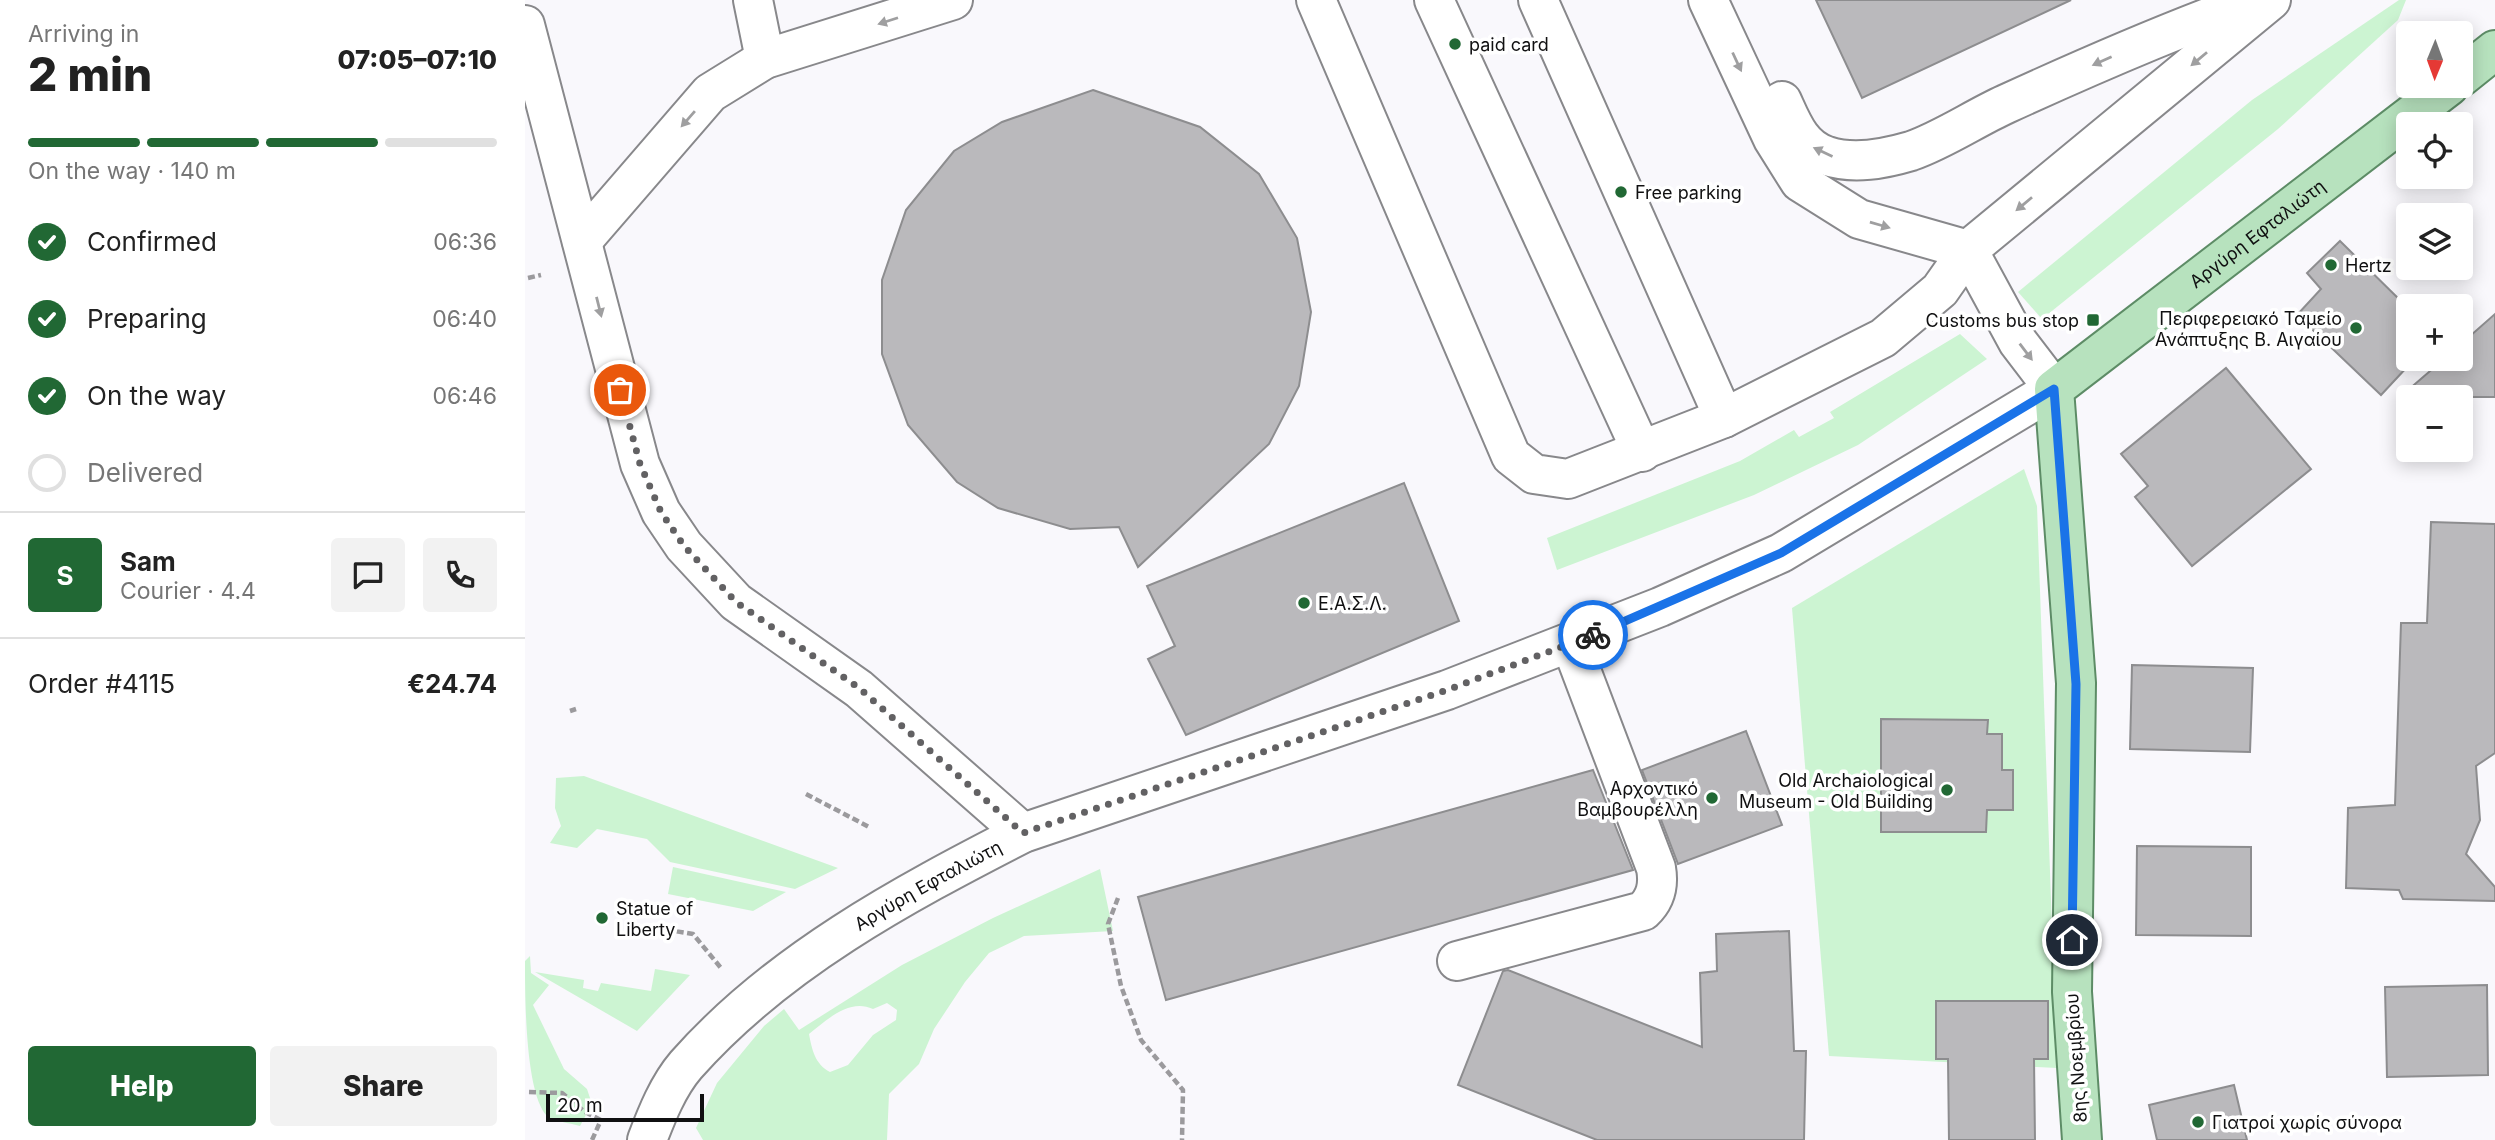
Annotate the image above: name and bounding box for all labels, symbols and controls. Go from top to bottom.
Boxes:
one-way arrow [877,16,898,26]
text: Arriving in [28,20,139,48]
north arrow [2396,21,2473,98]
map controls [2396,21,2473,462]
place label: paid card [1469,34,1549,55]
marker: paid card [1447,36,1463,52]
text: 07:05–07:10 [337,44,497,75]
text: 2 min [28,46,152,102]
one-way arrow [2191,51,2208,66]
one-way arrow [1731,52,1742,72]
one-way arrow [2091,56,2112,67]
one-way arrow [680,110,696,128]
button: locate [2396,112,2473,189]
one-way arrow [1813,146,1833,158]
text: On the way · 140 m [28,157,236,185]
street label: Αργύρη Εφταλιώτη [2185,175,2329,292]
place label: Free parking [1635,182,1742,203]
marker: Free parking [1613,184,1629,200]
one-way arrow [2015,196,2032,211]
button: layers [2396,203,2473,280]
one-way arrow [1869,220,1891,231]
icon: check [28,223,66,261]
text: Confirmed [87,226,217,257]
text: 06:36 [433,228,497,256]
place label: Hertz [2345,255,2392,276]
marker: Hertz [2323,257,2339,273]
button: + [2396,294,2473,371]
one-way arrow [594,296,605,318]
icon: check [28,300,66,338]
text: Preparing [87,303,207,334]
text: 06:40 [432,305,497,333]
place label: Περιφερειακό Ταμείο Ανάπτυξης Β. Αιγαίου [2155,308,2342,350]
place label: Customs bus stop [1926,310,2079,331]
marker: Customs bus stop [2085,312,2101,328]
marker: Περιφερειακό Ταμείο Ανάπτυξης Β. Αιγαίου [2348,320,2364,336]
one-way arrow [2018,343,2032,361]
pin [590,360,650,420]
icon: bag [601,371,639,409]
icon: check [28,377,66,415]
text: On the way [87,380,226,411]
text: 06:46 [432,382,497,410]
button: − [2396,385,2473,462]
text: Delivered [87,457,203,488]
button: chat [331,538,405,612]
button: phone [423,538,497,612]
text: Sam [120,546,176,577]
text: S [56,560,74,591]
text: Courier · 4.4 [120,577,256,605]
place label: Ε.Α.Σ.Λ. [1318,593,1387,614]
marker: Ε.Α.Σ.Λ. [1296,595,1312,611]
courier [1558,600,1628,670]
icon: bike [1574,616,1612,654]
text: Order #4115 [28,668,175,699]
text: €24.74 [407,668,497,699]
place label: Old Archaiological Museum - Old Building [1739,770,1933,812]
place label: Αρχοντικό Βαμβουρέλλη [1577,778,1698,820]
marker: Old Archaiological Museum - Old Building [1939,782,1955,798]
marker: Αρχοντικό Βαμβουρέλλη [1704,790,1720,806]
street label: Αργύρη Εφταλιώτη [850,836,1005,934]
place label: Statue of Liberty [616,898,694,940]
marker: Statue of Liberty [594,910,610,926]
pin [2042,910,2102,970]
icon: home [2053,921,2091,959]
street label: 8ης Νοεμβρίου [2061,993,2091,1123]
button: Help [28,1046,256,1126]
button: Share [270,1046,497,1126]
scale bar [546,1091,703,1123]
text: 20 m [557,1094,603,1117]
place label: Γιατροί χωρίς σύνορα [2212,1112,2402,1133]
marker: Γιατροί χωρίς σύνορα [2190,1114,2206,1130]

